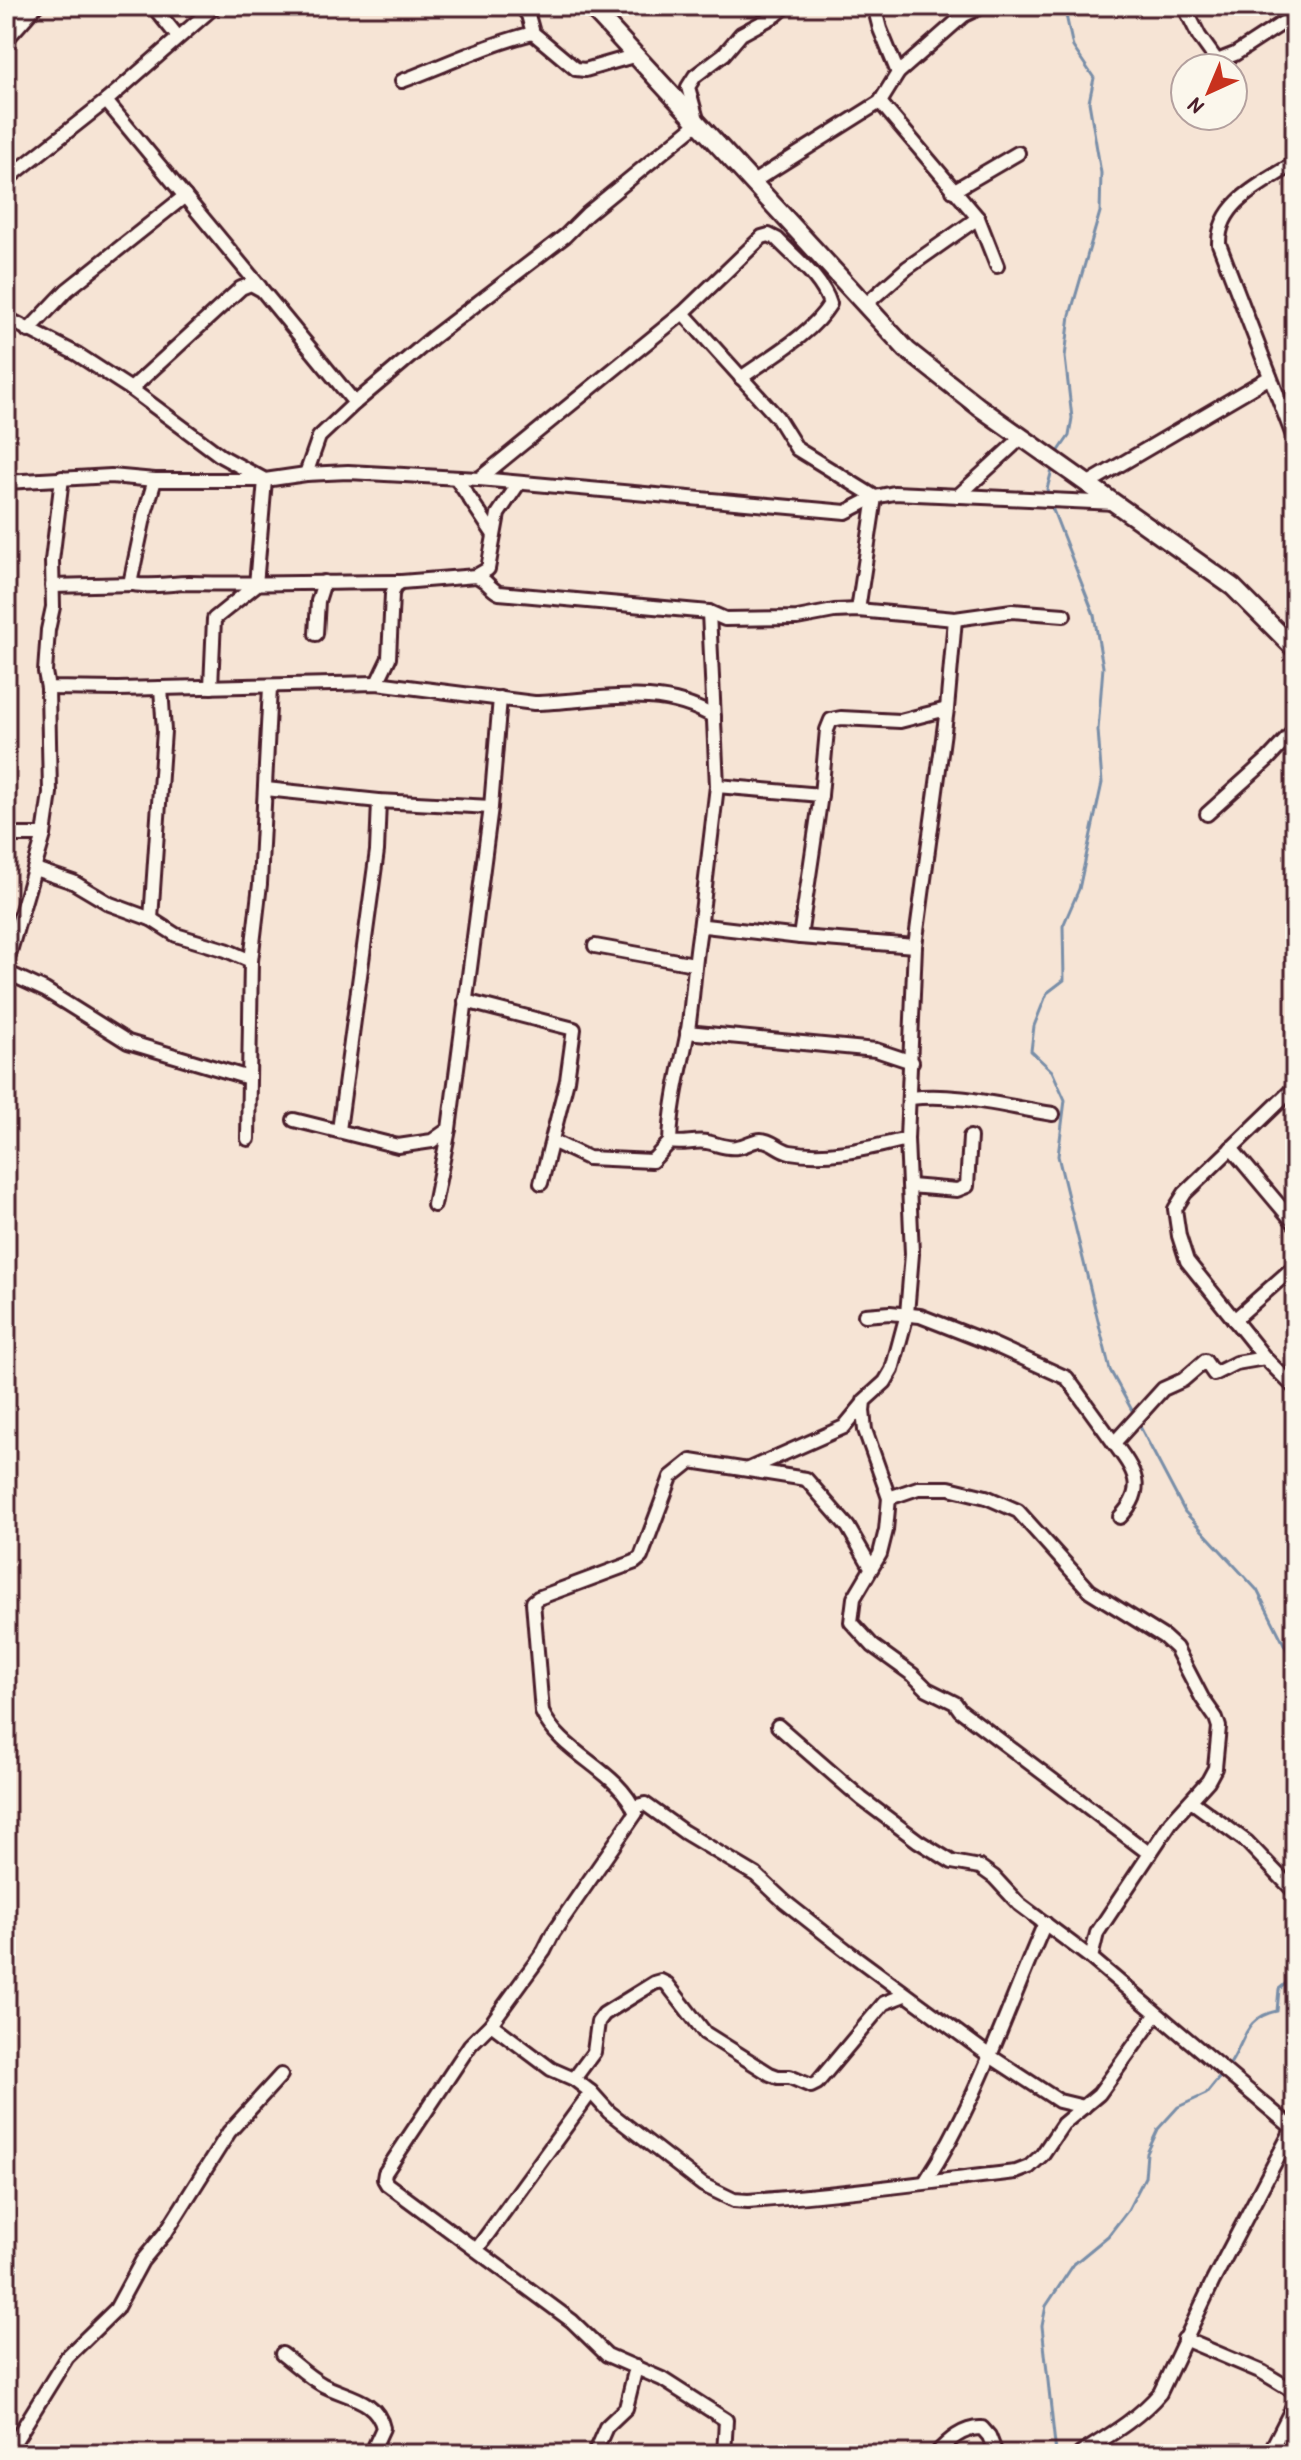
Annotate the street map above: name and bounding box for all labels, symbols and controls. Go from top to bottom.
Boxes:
north arrow [1169,52,1249,132]
text: N [1180,91,1210,121]

